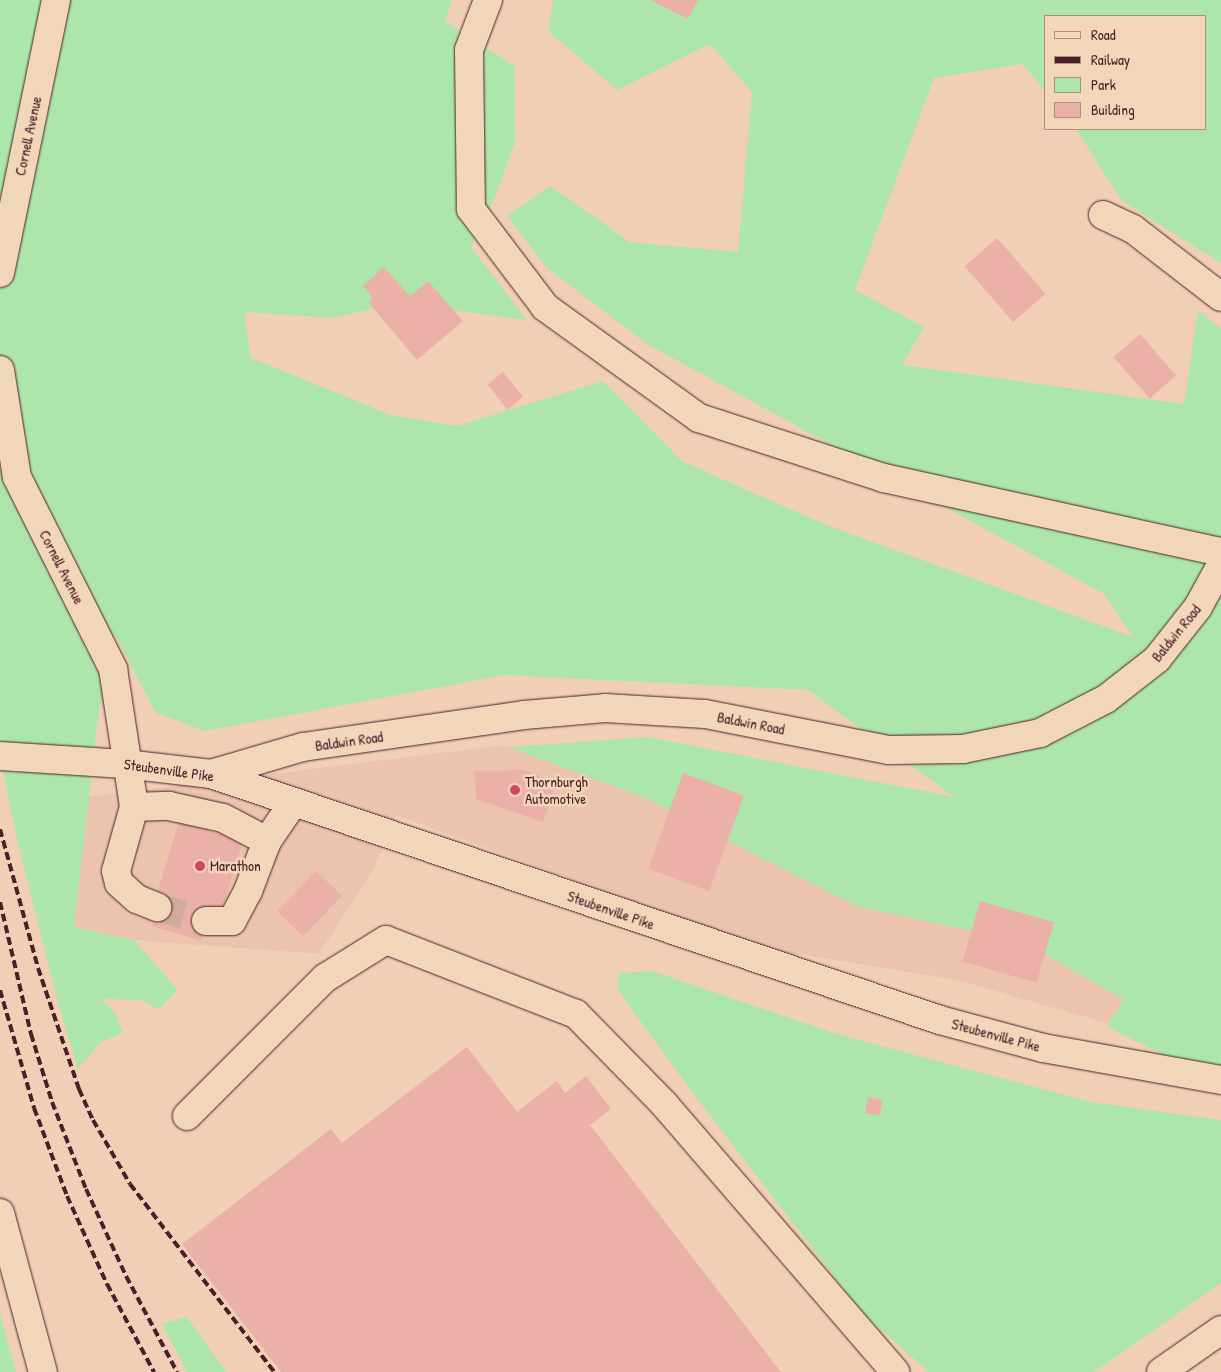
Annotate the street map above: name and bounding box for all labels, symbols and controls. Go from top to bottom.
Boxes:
legend [1044,15,1206,130]
text: Road [1091,24,1116,45]
text: Railway [1091,49,1130,70]
text: Park [1091,74,1116,95]
street label: Cornell Avenue [11,95,45,177]
text: Building [1091,99,1135,120]
street label: Cornell Avenue [36,527,88,607]
street label: Baldwin Road [1147,601,1205,665]
street label: Baldwin Road [716,708,786,738]
street label: Baldwin Road [314,727,384,755]
street label: Steubenville Pike [123,755,215,785]
place label: Thornburgh Automotive [525,772,588,807]
marker: Thornburgh Automotive [509,784,521,796]
place label: Marathon [210,857,261,875]
marker: Marathon [194,860,206,872]
street label: Steubenville Pike [565,887,657,933]
street label: Steubenville Pike [950,1015,1042,1055]

